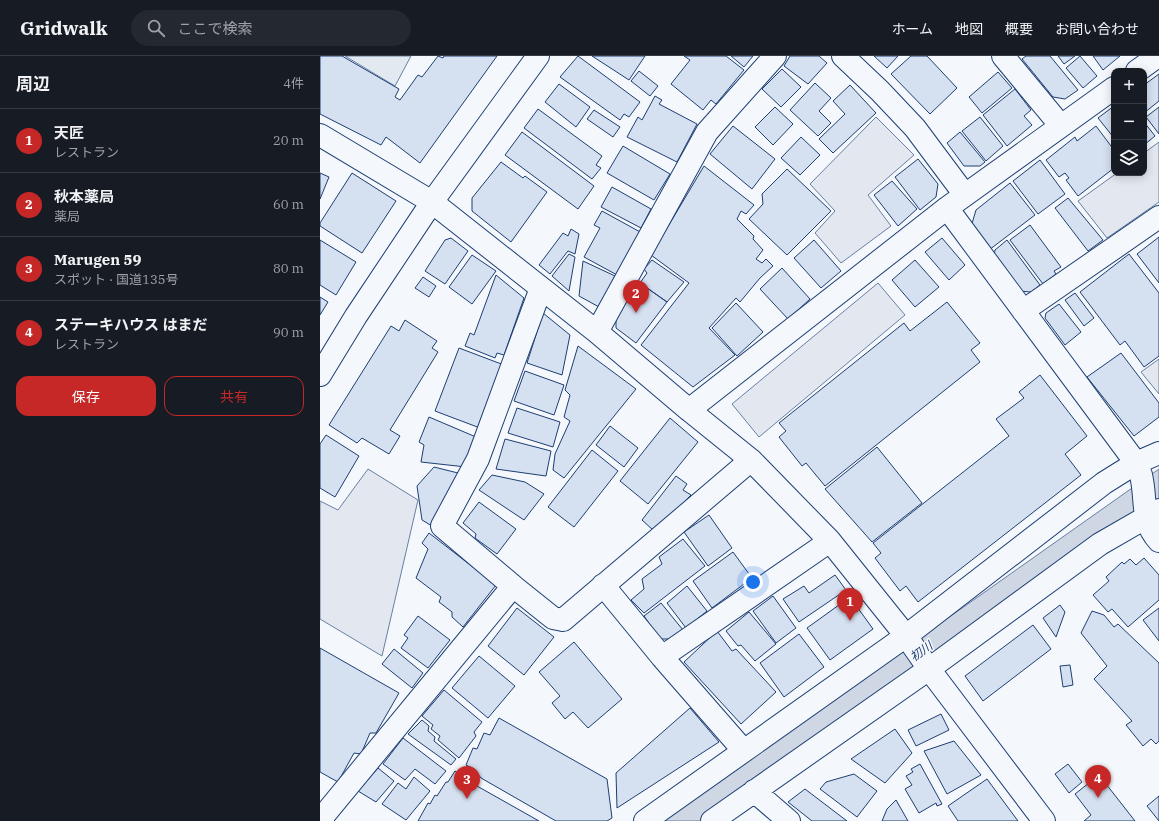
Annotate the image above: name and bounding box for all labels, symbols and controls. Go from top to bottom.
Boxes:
search box [131,10,411,46]
text: Gridwalk [20,16,107,40]
icon: search [145,17,167,39]
text: ここで検索 [177,19,252,38]
text: ホーム [891,20,933,38]
text: 地図 [955,20,983,38]
text: 概要 [1005,20,1033,38]
text: お問い合わせ [1055,20,1139,38]
map controls [1111,68,1147,176]
button: + [1111,68,1147,104]
text: 周辺 [16,73,50,95]
text: 4件 [283,75,304,92]
button: − [1111,104,1147,140]
text: 天匠 [54,123,84,142]
text: 1 [25,132,33,149]
text: 20 m [273,132,304,149]
button: layers [1111,140,1147,176]
text: レストラン [54,144,119,161]
text: 秋本薬局 [54,187,114,206]
text: 2 [25,196,33,213]
text: 60 m [273,196,304,213]
text: 薬局 [54,208,80,225]
text: Marugen 59 [54,250,142,269]
text: 3 [25,260,33,277]
text: 80 m [273,260,304,277]
text: スポット · 国道135号 [54,271,179,288]
pin: 2 [623,280,649,313]
text: ステーキハウス はまだ [54,315,207,334]
text: 4 [25,324,33,341]
text: 90 m [273,324,304,341]
text: レストラン [54,336,119,353]
button: 保存 [16,376,156,416]
button: 共有 [164,376,304,416]
your location [743,572,763,592]
pin: 1 [837,588,863,621]
water label: 初川 [907,637,937,664]
pin: 4 [1085,765,1111,798]
pin: 3 [454,766,480,799]

